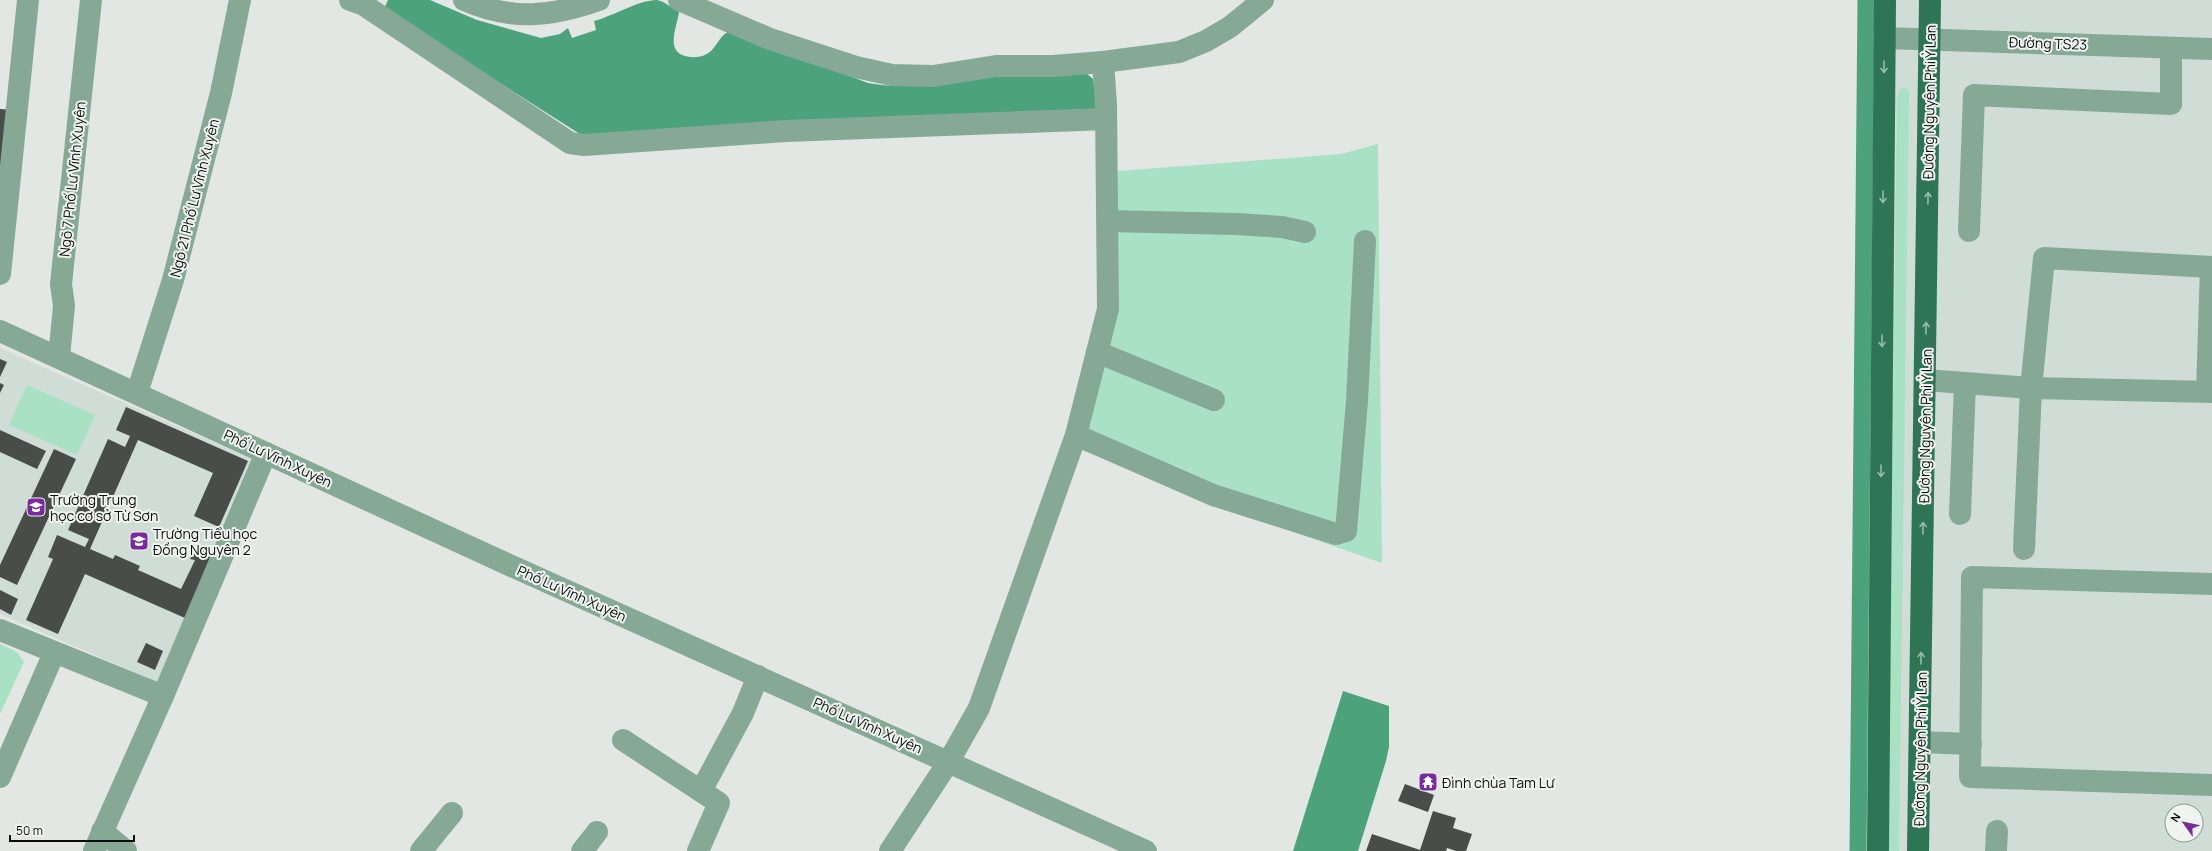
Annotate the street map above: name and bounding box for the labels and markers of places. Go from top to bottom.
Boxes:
place label: Trường Trung học cơ sở Từ Sơn [50,490,158,525]
school or university icon: Trường Trung học cơ sở Từ Sơn [25,496,47,518]
place label: Trường Tiểu học Đồng Nguyên 2 [153,524,257,559]
school or university icon: Trường Tiểu học Đồng Nguyên 2 [128,530,150,552]
temple icon: Đình chùa Tam Lư [1417,771,1439,793]
place label: Đình chùa Tam Lư [1442,773,1555,792]

